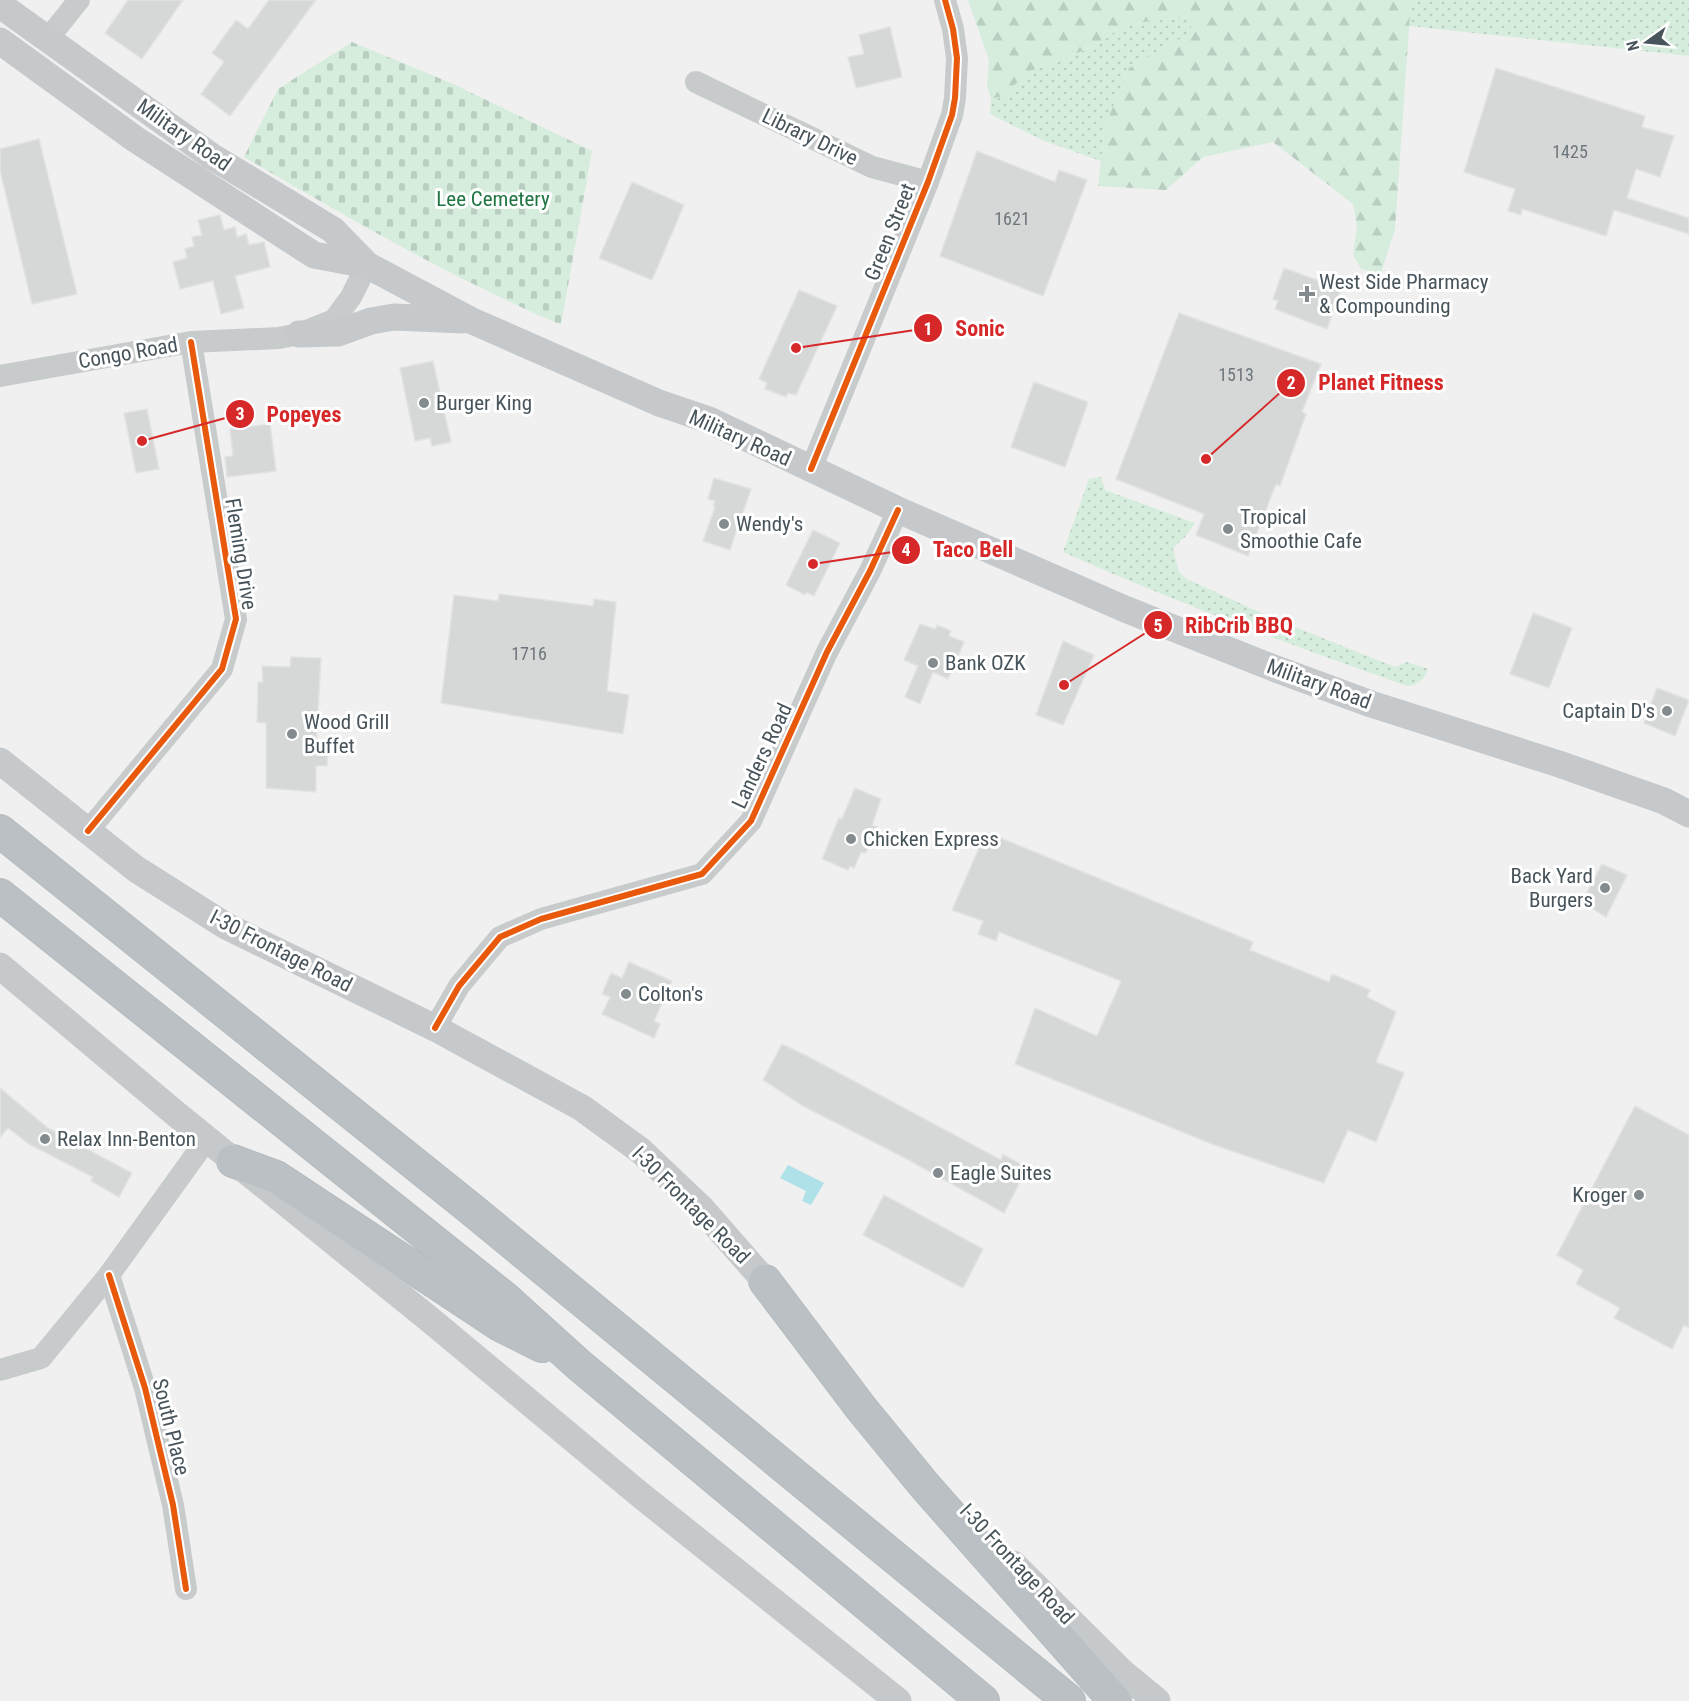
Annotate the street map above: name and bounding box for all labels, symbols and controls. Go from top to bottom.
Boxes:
north arrow [1617,12,1677,72]
text: N [1623,39,1643,53]
street label: Military Road [133,94,235,176]
street label: Library Drive [758,104,862,170]
house number: 1425 [1552,141,1588,162]
street label: Green Street [860,180,920,284]
park label: Lee Cemetery [436,187,550,211]
house number: 1621 [994,208,1030,229]
place label: West Side Pharmacy & Compounding [1319,270,1489,318]
marker: West Side Pharmacy & Compounding [1300,287,1314,301]
callout: Sonic [913,308,1017,348]
text: Sonic [955,316,1005,341]
text: 1 [923,318,933,339]
street label: Congo Road [76,332,180,374]
callout: Planet Fitness [1276,363,1456,403]
house number: 1513 [1218,364,1254,385]
text: Planet Fitness [1318,370,1444,395]
text: 2 [1286,372,1296,393]
place label: Burger King [436,391,532,415]
callout: Popeyes [225,394,354,434]
marker: Burger King [417,396,431,410]
text: Popeyes [267,402,341,427]
text: 3 [235,403,245,424]
street label: Military Road [685,405,795,471]
street label: Fleming Drive [220,496,262,612]
place label: Tropical Smoothie Cafe [1240,505,1362,553]
place label: Wendy's [736,512,803,536]
marker: Wendy's [717,517,731,531]
marker: Tropical Smoothie Cafe [1221,522,1235,536]
callout: Taco Bell [891,530,1026,570]
text: Taco Bell [933,537,1013,562]
text: 4 [901,539,911,560]
callout: RibCrib BBQ [1143,605,1305,645]
text: RibCrib BBQ [1185,613,1293,638]
text: 5 [1153,615,1163,636]
house number: 1716 [511,643,547,664]
place label: Bank OZK [945,651,1026,675]
street label: Military Road [1264,654,1374,714]
marker: Bank OZK [926,656,940,670]
place label: Captain D's [1562,699,1655,723]
street label: Landers Road [727,700,797,812]
marker: Captain D's [1660,704,1674,718]
place label: Wood Grill Buffet [304,710,389,758]
marker: Wood Grill Buffet [285,727,299,741]
place label: Chicken Express [863,827,999,851]
marker: Chicken Express [844,832,858,846]
place label: Back Yard Burgers [1511,864,1593,912]
marker: Back Yard Burgers [1598,881,1612,895]
street label: I-30 Frontage Road [206,905,356,997]
place label: Colton's [638,982,703,1006]
marker: Colton's [619,987,633,1001]
place label: Relax Inn-Benton [57,1127,196,1151]
marker: Relax Inn-Benton [38,1132,52,1146]
street label: I-30 Frontage Road [627,1141,755,1269]
place label: Eagle Suites [950,1161,1052,1185]
marker: Eagle Suites [931,1166,945,1180]
place label: Kroger [1572,1183,1627,1207]
marker: Kroger [1632,1188,1646,1202]
street label: South Place [147,1376,195,1478]
street label: I-30 Frontage Road [955,1499,1079,1629]

